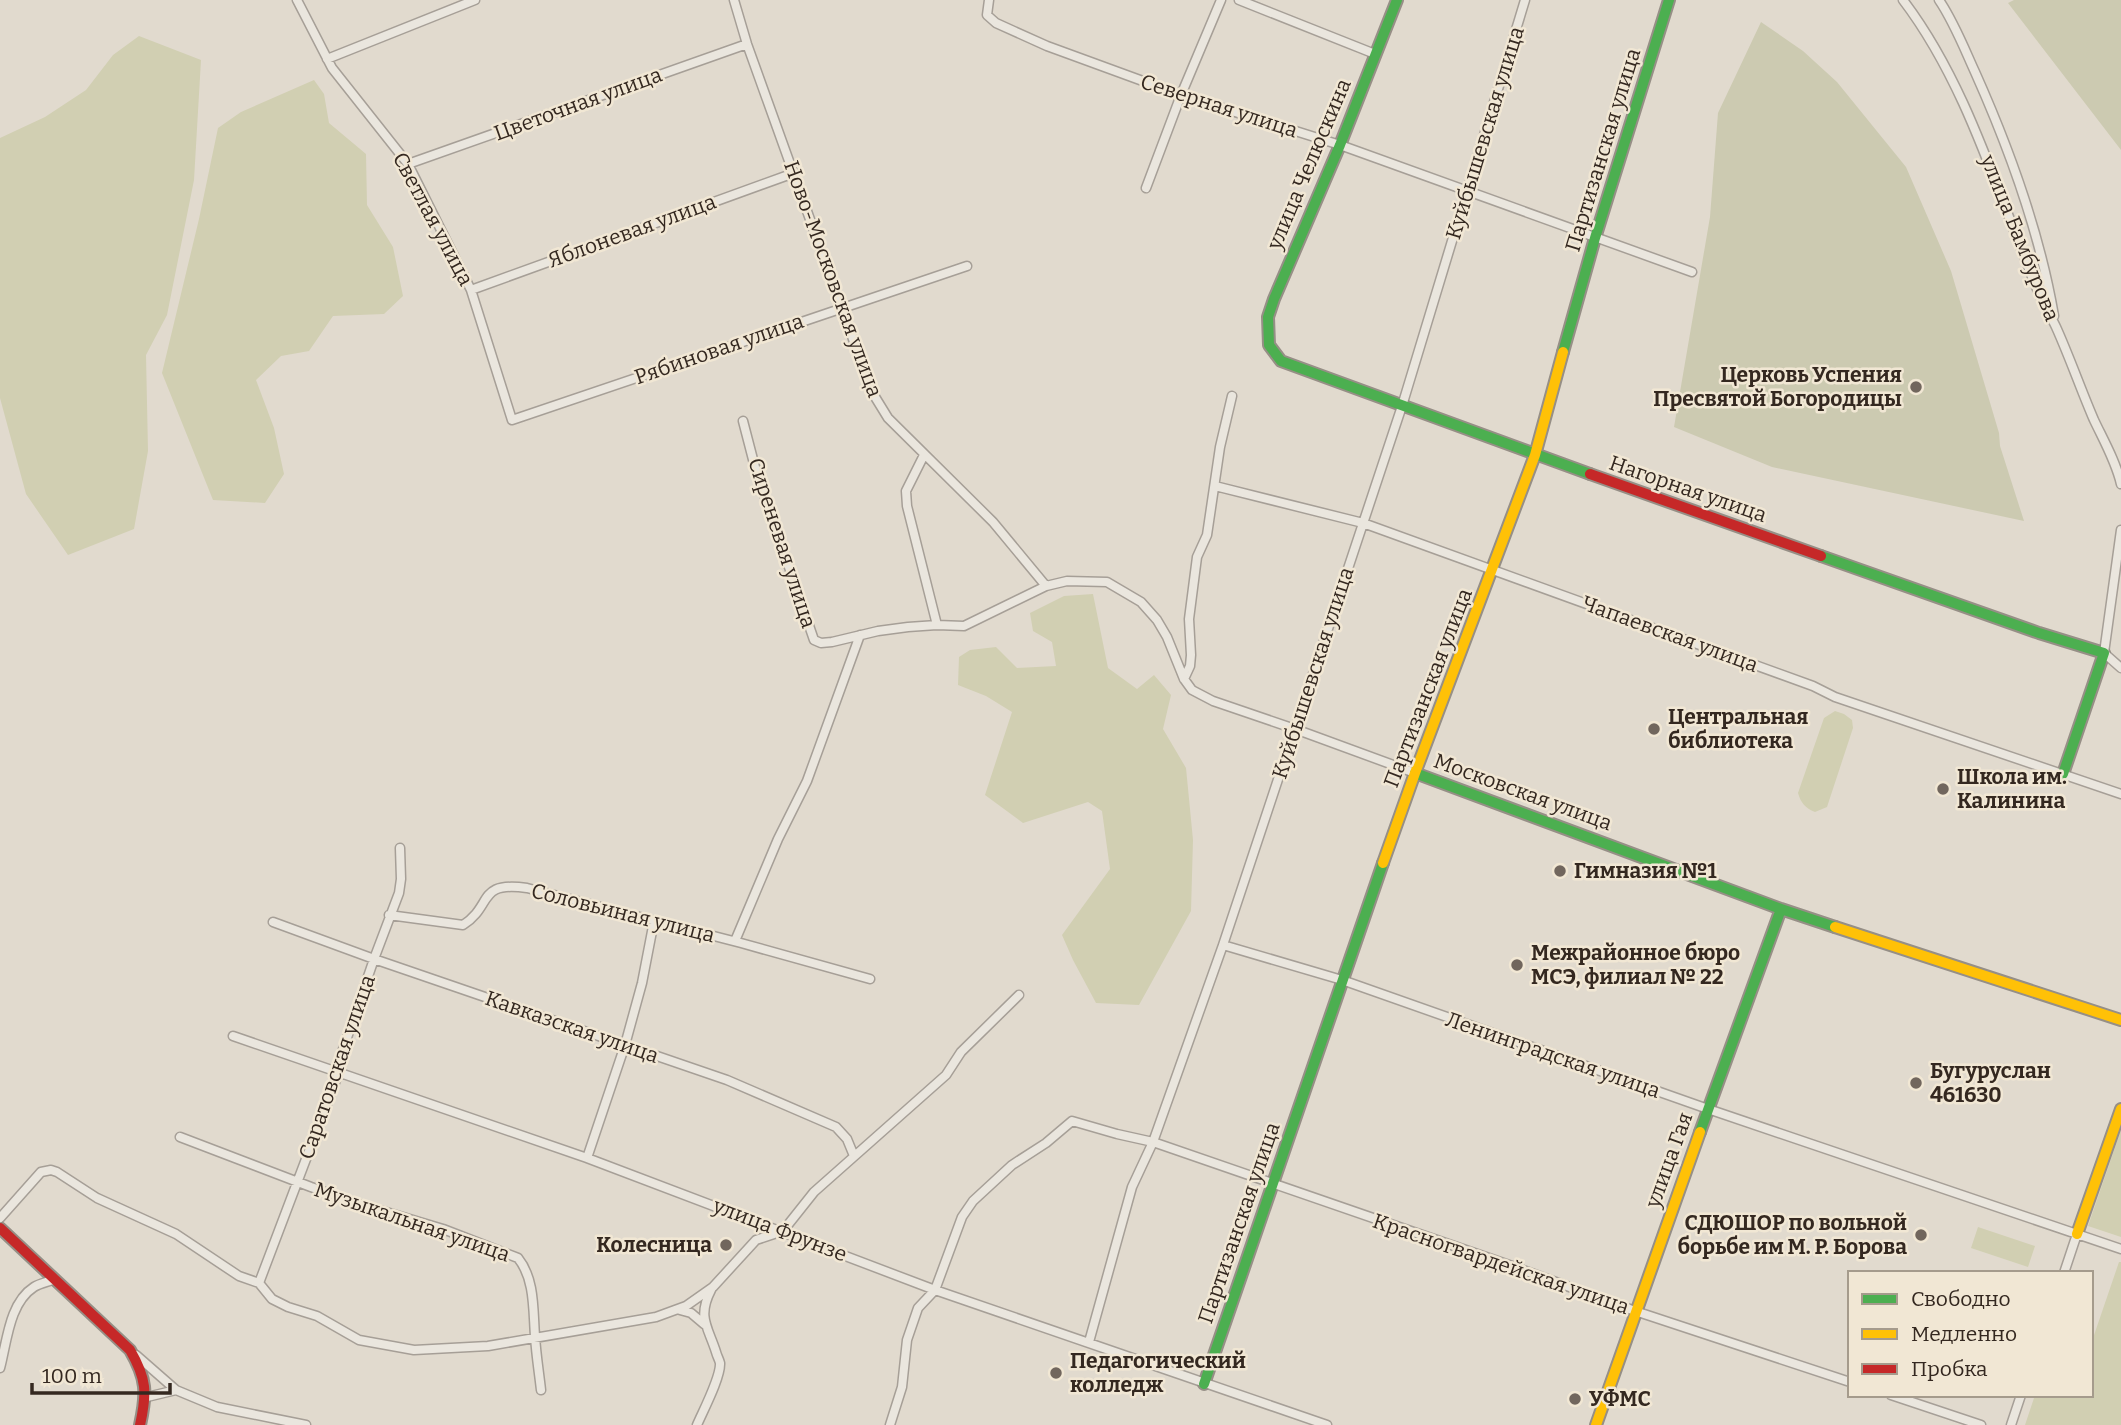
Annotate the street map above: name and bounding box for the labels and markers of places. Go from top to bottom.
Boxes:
place label: Церковь Успения Пресвятой Богородицы [1653,362,1902,412]
marker: Церковь Успения Пресвятой Богородицы [1908,379,1924,395]
place label: Центральная библиотека [1668,704,1808,754]
marker: Центральная библиотека [1646,721,1662,737]
place label: Школа им. Калинина [1957,764,2067,814]
marker: Школа им. Калинина [1935,781,1951,797]
place label: Гимназия №1 [1574,858,1717,884]
marker: Гимназия №1 [1552,863,1568,879]
place label: Межрайонное бюро МСЭ, филиал № 22 [1531,940,1740,990]
marker: Межрайонное бюро МСЭ, филиал № 22 [1509,957,1525,973]
place label: Бугуруслан 461630 [1930,1058,2051,1108]
marker: Бугуруслан 461630 [1908,1075,1924,1091]
place label: СДЮШОР по вольной борьбе им М. Р. Борова [1678,1210,1907,1260]
marker: СДЮШОР по вольной борьбе им М. Р. Борова [1913,1227,1929,1243]
place label: Колесница [596,1232,712,1258]
marker: Колесница [718,1237,734,1253]
place label: Педагогический колледж [1070,1348,1246,1398]
marker: Педагогический колледж [1048,1365,1064,1381]
place label: УФМС [1589,1386,1651,1412]
marker: УФМС [1567,1391,1583,1407]

